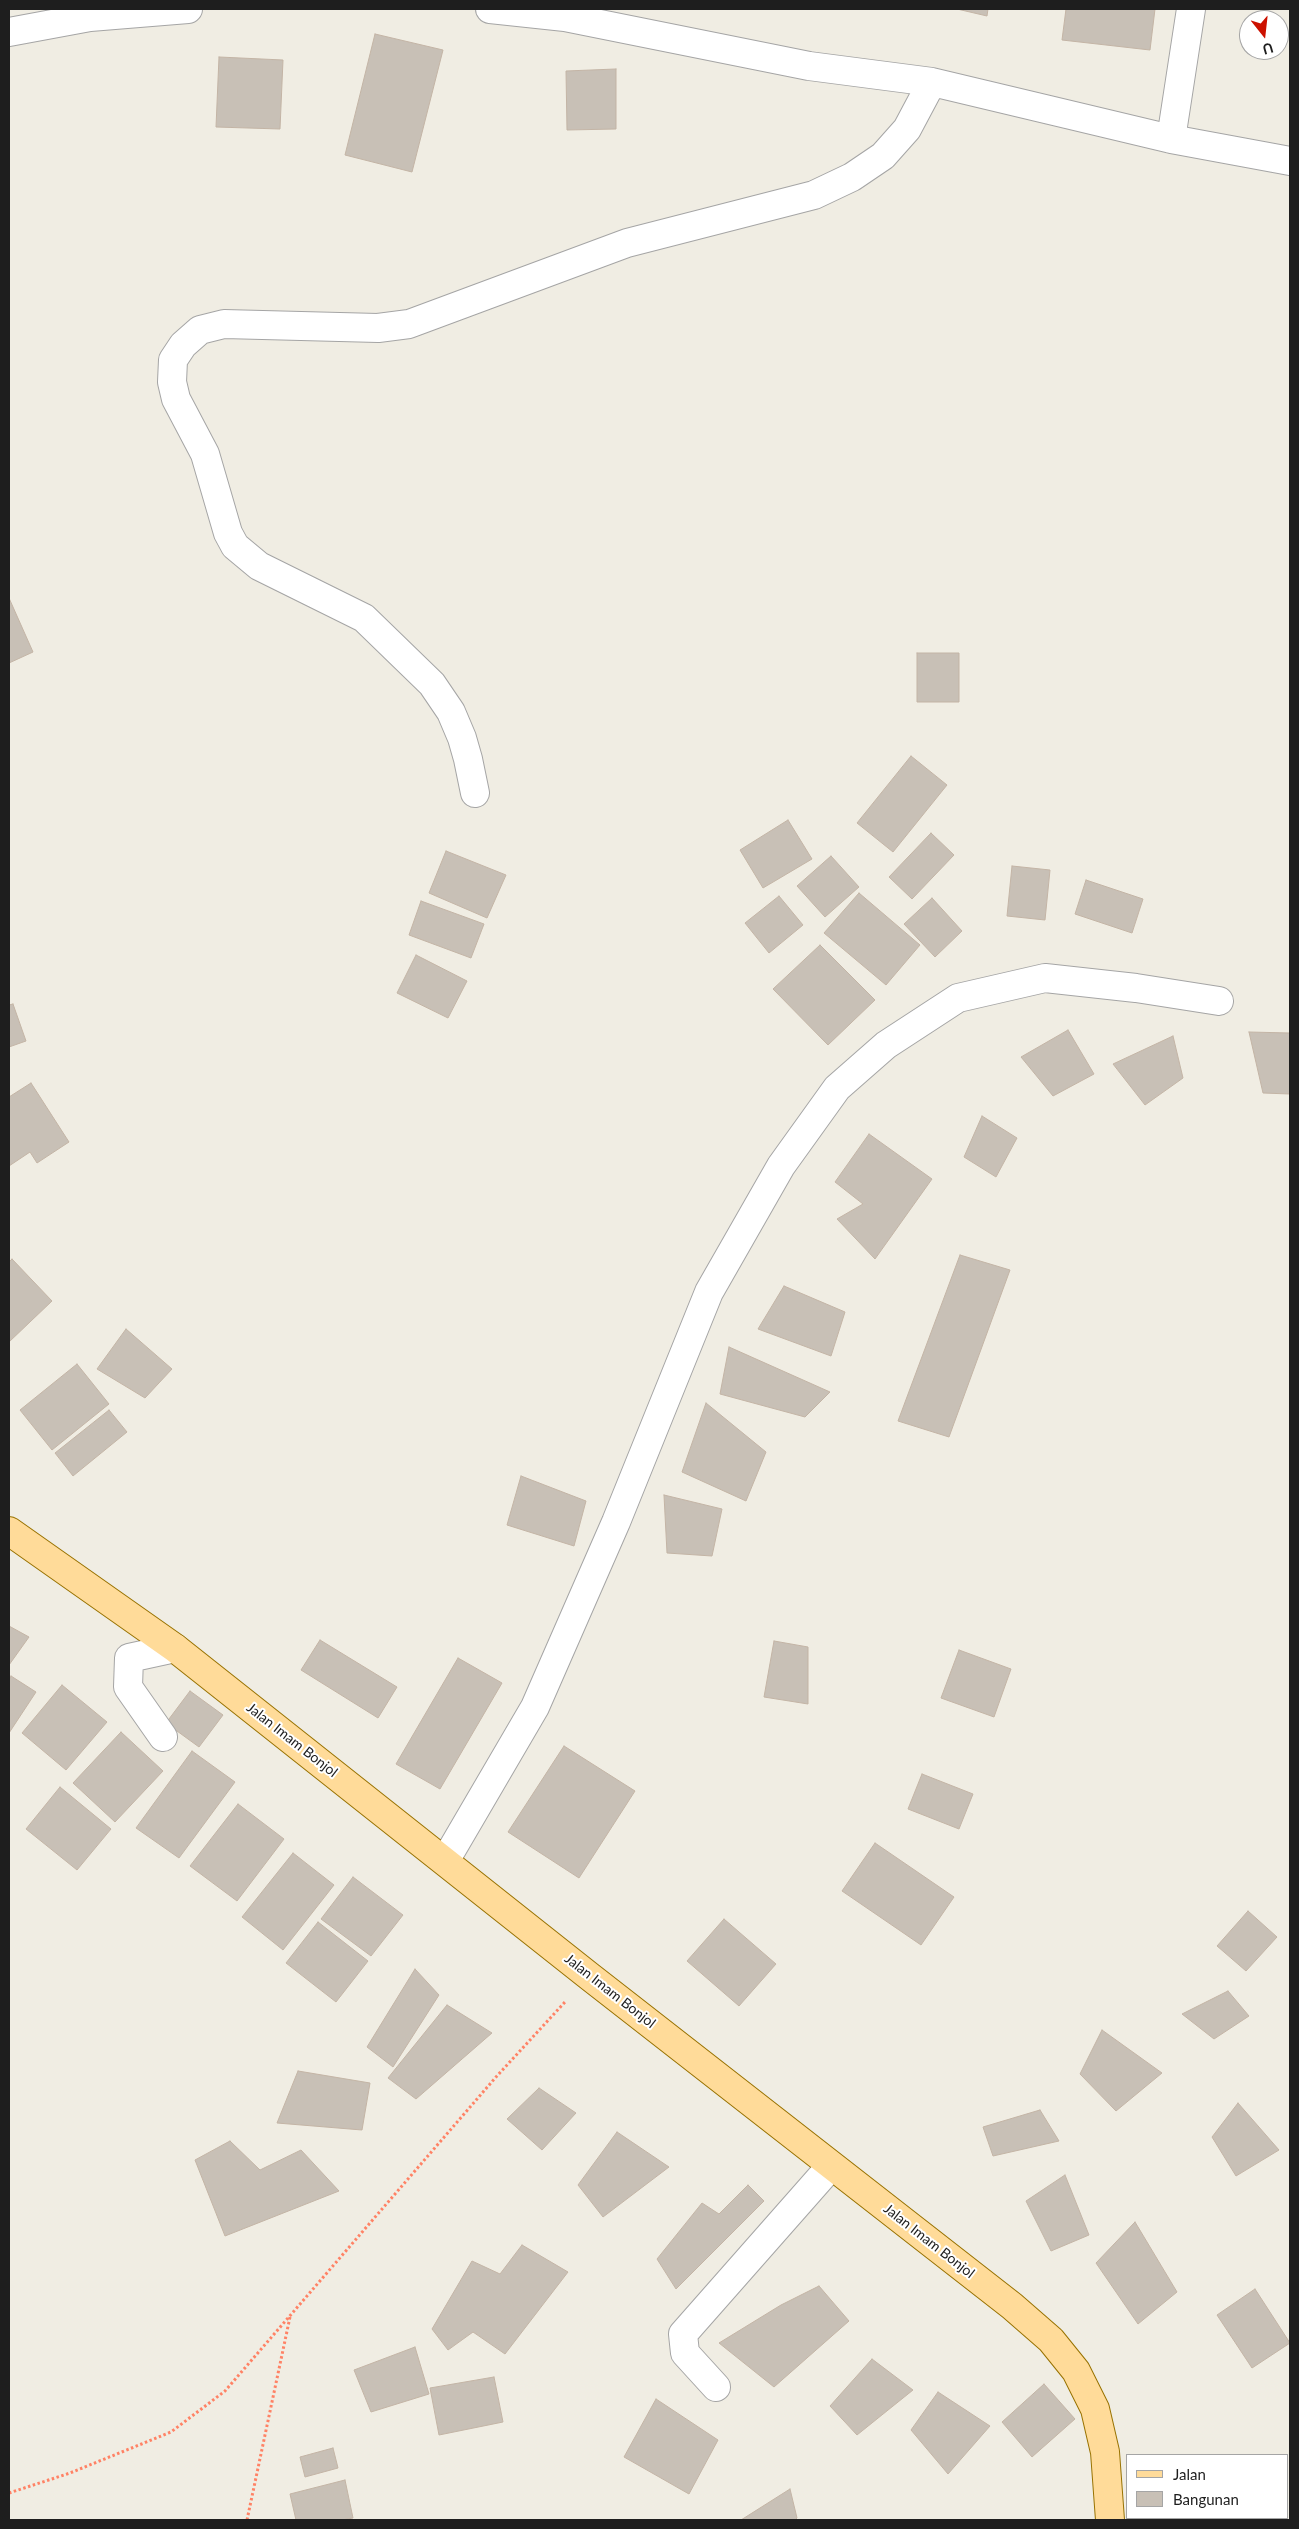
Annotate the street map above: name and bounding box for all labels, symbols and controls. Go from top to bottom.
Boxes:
north arrow [1239,10,1289,60]
text: U [1261,39,1275,59]
street label: Jalan Imam Bonjol [243,1699,341,1781]
street label: Jalan Imam Bonjol [561,1950,659,2032]
street label: Jalan Imam Bonjol [880,2200,978,2282]
legend [1126,2454,1289,2519]
text: Jalan [1173,2465,1206,2483]
text: Bangunan [1173,2490,1239,2508]

